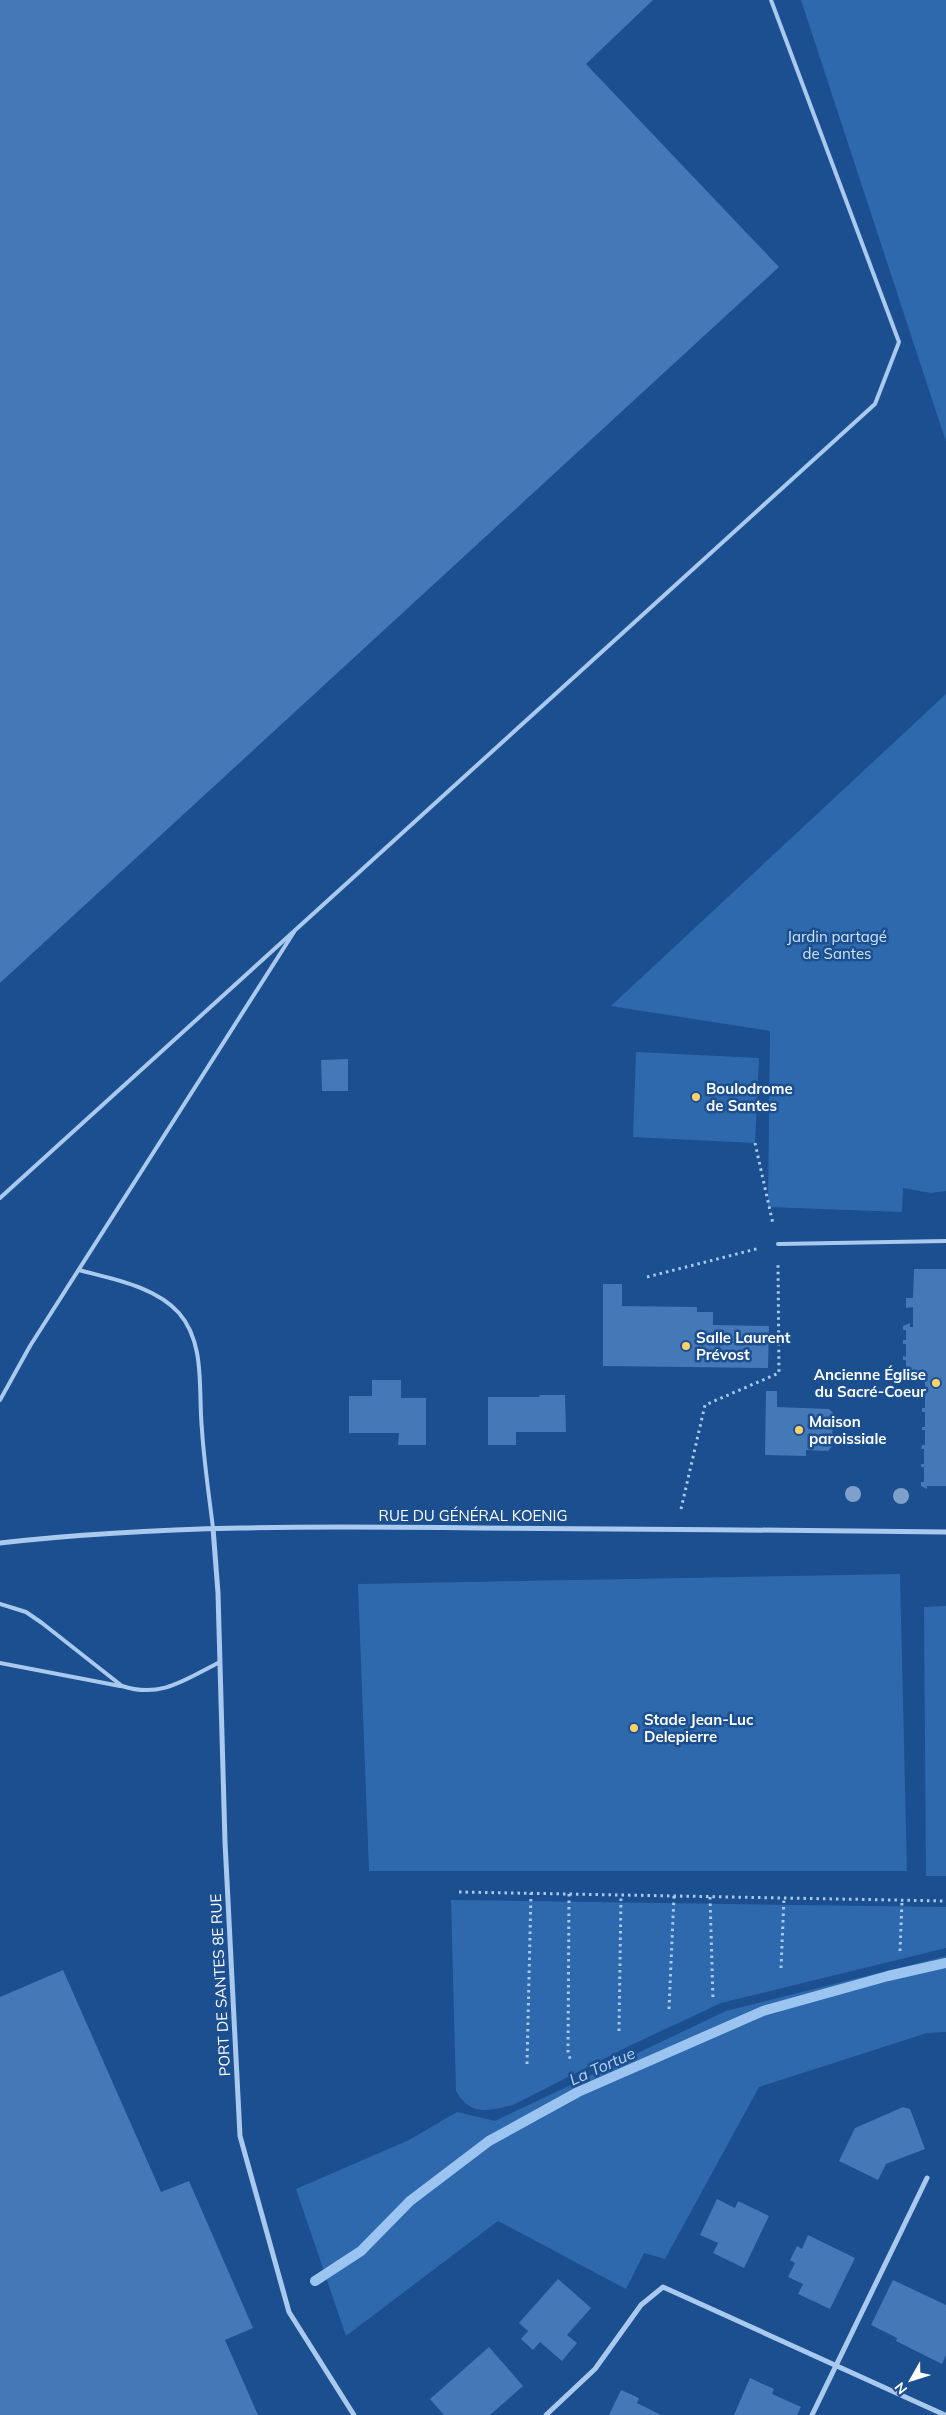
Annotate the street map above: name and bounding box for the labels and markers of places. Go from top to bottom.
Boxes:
place label: Boulodrome de Santes [706,1079,793,1115]
marker: Boulodrome de Santes [690,1091,702,1103]
place label: Salle Laurent Prévost [696,1328,791,1364]
marker: Salle Laurent Prévost [680,1340,692,1352]
place label: Ancienne Église du Sacré-Coeur [814,1365,926,1401]
marker: Ancienne Église du Sacré-Coeur [930,1377,942,1389]
place label: Maison paroissiale [809,1412,887,1448]
marker: Maison paroissiale [793,1424,805,1436]
place label: Stade Jean-Luc Delepierre [644,1710,754,1746]
marker: Stade Jean-Luc Delepierre [628,1722,640,1734]

